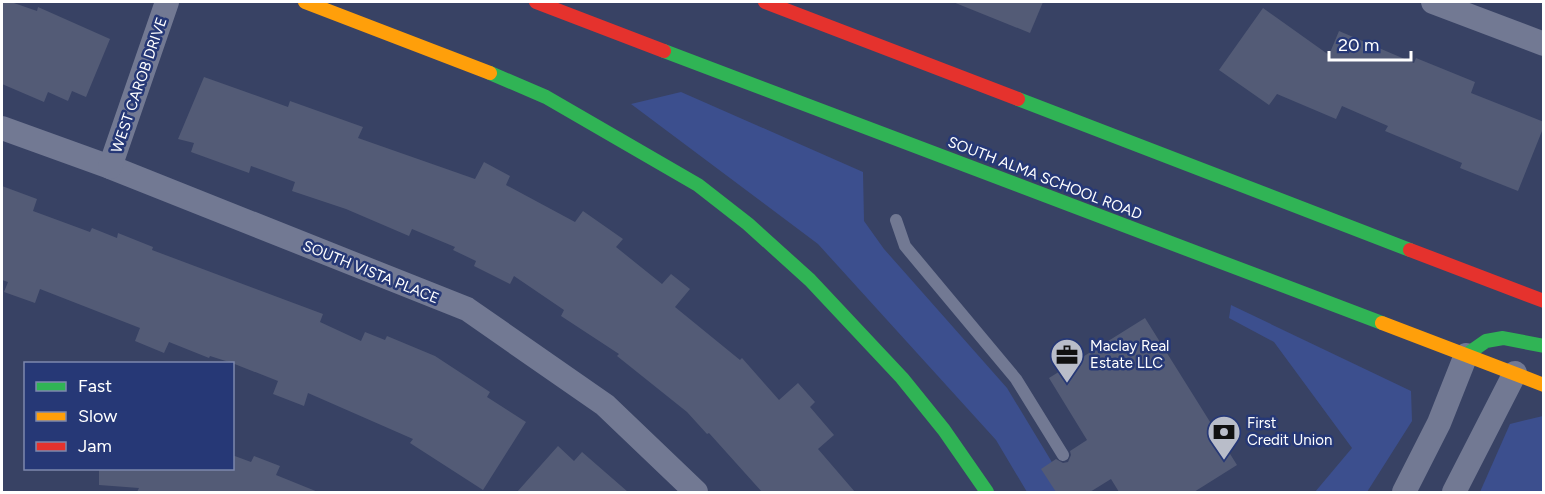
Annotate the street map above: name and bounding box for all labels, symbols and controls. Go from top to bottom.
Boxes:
street label: WEST CAROB DRIVE [107,15,171,155]
scale bar [1329,24,1412,62]
text: 20 m [1338,34,1379,56]
street label: SOUTH ALMA SCHOOL ROAD [945,133,1145,223]
street label: SOUTH VISTA PLACE [300,236,442,308]
office icon: Maclay Real Estate LLC [1049,337,1085,384]
place label: Maclay Real Estate LLC [1090,337,1169,372]
legend [24,362,234,470]
text: Fast [78,375,112,397]
text: Slow [78,405,117,427]
bank icon: First Credit Union [1206,414,1242,461]
place label: First Credit Union [1247,414,1332,449]
text: Jam [78,435,112,457]

